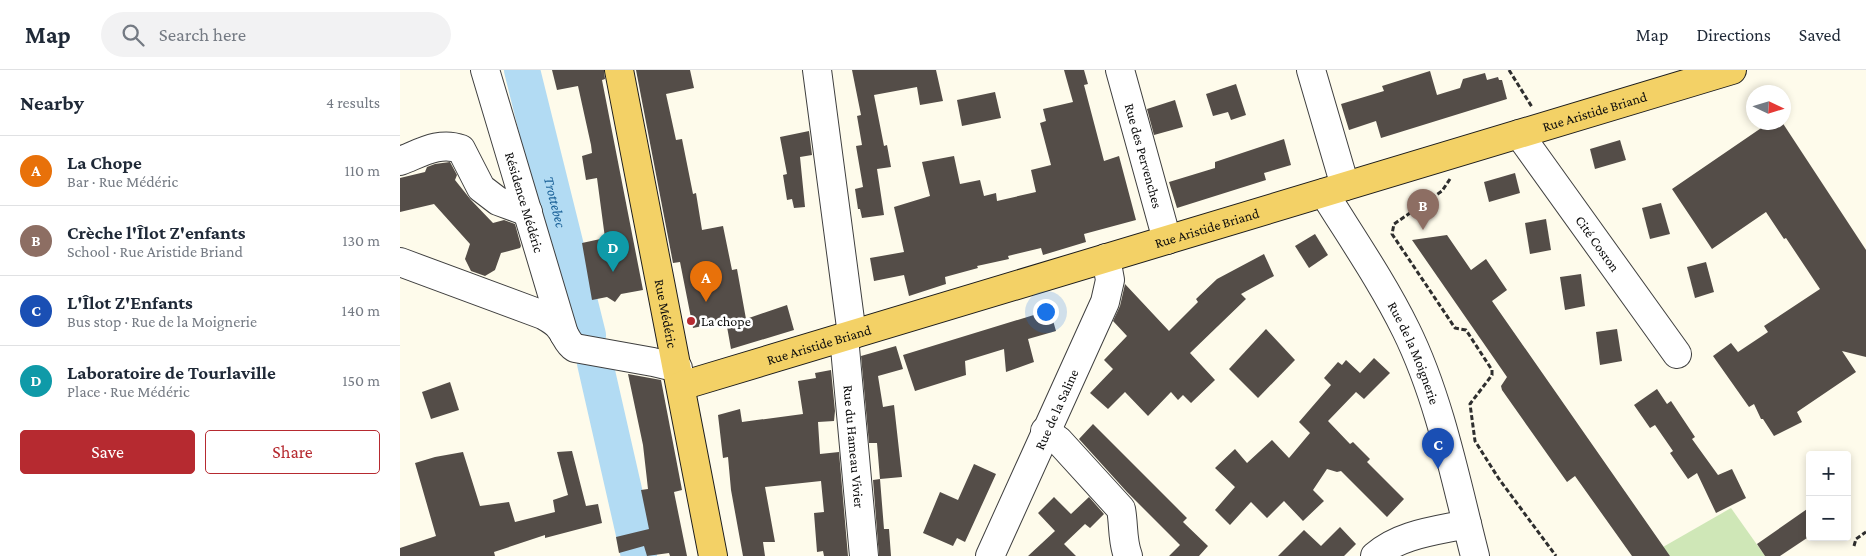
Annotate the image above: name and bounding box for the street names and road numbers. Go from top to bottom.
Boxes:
street label: Rue Aristide Briand [1541,88,1649,135]
street label: Rue des Pervenches [1122,101,1166,210]
street label: Résidence Médéric [502,150,547,255]
street label: Rue Aristide Briand [1153,205,1261,251]
street label: Cité Cosron [1572,213,1624,275]
street label: Rue Médéric [652,278,681,349]
street label: Rue de la Moignerie [1385,299,1443,406]
street label: Rue Aristide Briand [765,321,874,368]
street label: Rue de la Saline [1031,366,1082,452]
street label: Rue du Hameau Vivier [840,384,868,509]

